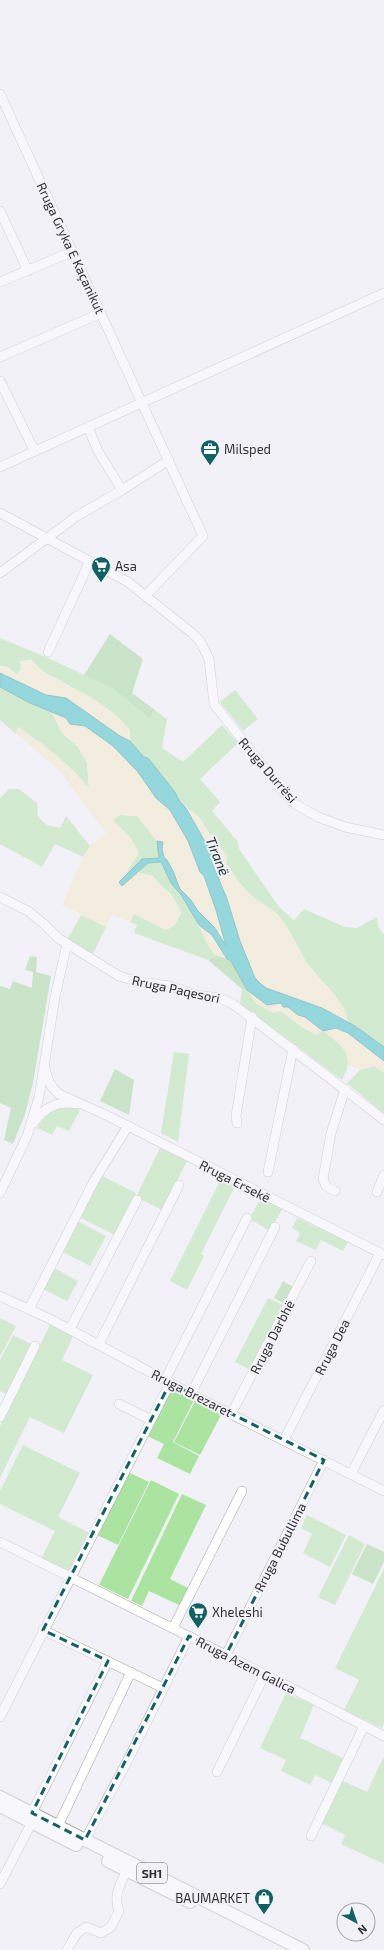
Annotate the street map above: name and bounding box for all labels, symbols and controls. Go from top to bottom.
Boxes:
street label: Rruga Gryka E Kaçanikut [33,180,108,317]
office icon: Milsped [199,438,221,466]
place label: Milsped [224,441,271,457]
supermarket icon: Asa [90,555,112,583]
place label: Asa [115,558,137,574]
street label: Rruga Durrësi [235,734,301,806]
water label: Tiranë [203,834,234,878]
street label: Rruga Paqesori [131,972,221,1006]
street label: Rruga Ersekë [197,1156,273,1206]
street label: Rruga Darbhë [247,1297,297,1377]
street label: Rruga Dea [311,1316,353,1378]
street label: Rruga Brezaret [149,1366,235,1420]
street label: Rruga Bubullima [251,1500,309,1594]
supermarket icon: Xheleshi [187,1601,209,1629]
place label: Xheleshi [212,1604,263,1620]
street label: Rruga Azem Galica [194,1633,298,1697]
road number: SH1 [137,1863,167,1883]
shop icon: BAUMARKET [253,1887,275,1915]
place label: BAUMARKET [175,1890,250,1906]
north arrow [336,1902,376,1942]
text: N [355,1923,370,1938]

